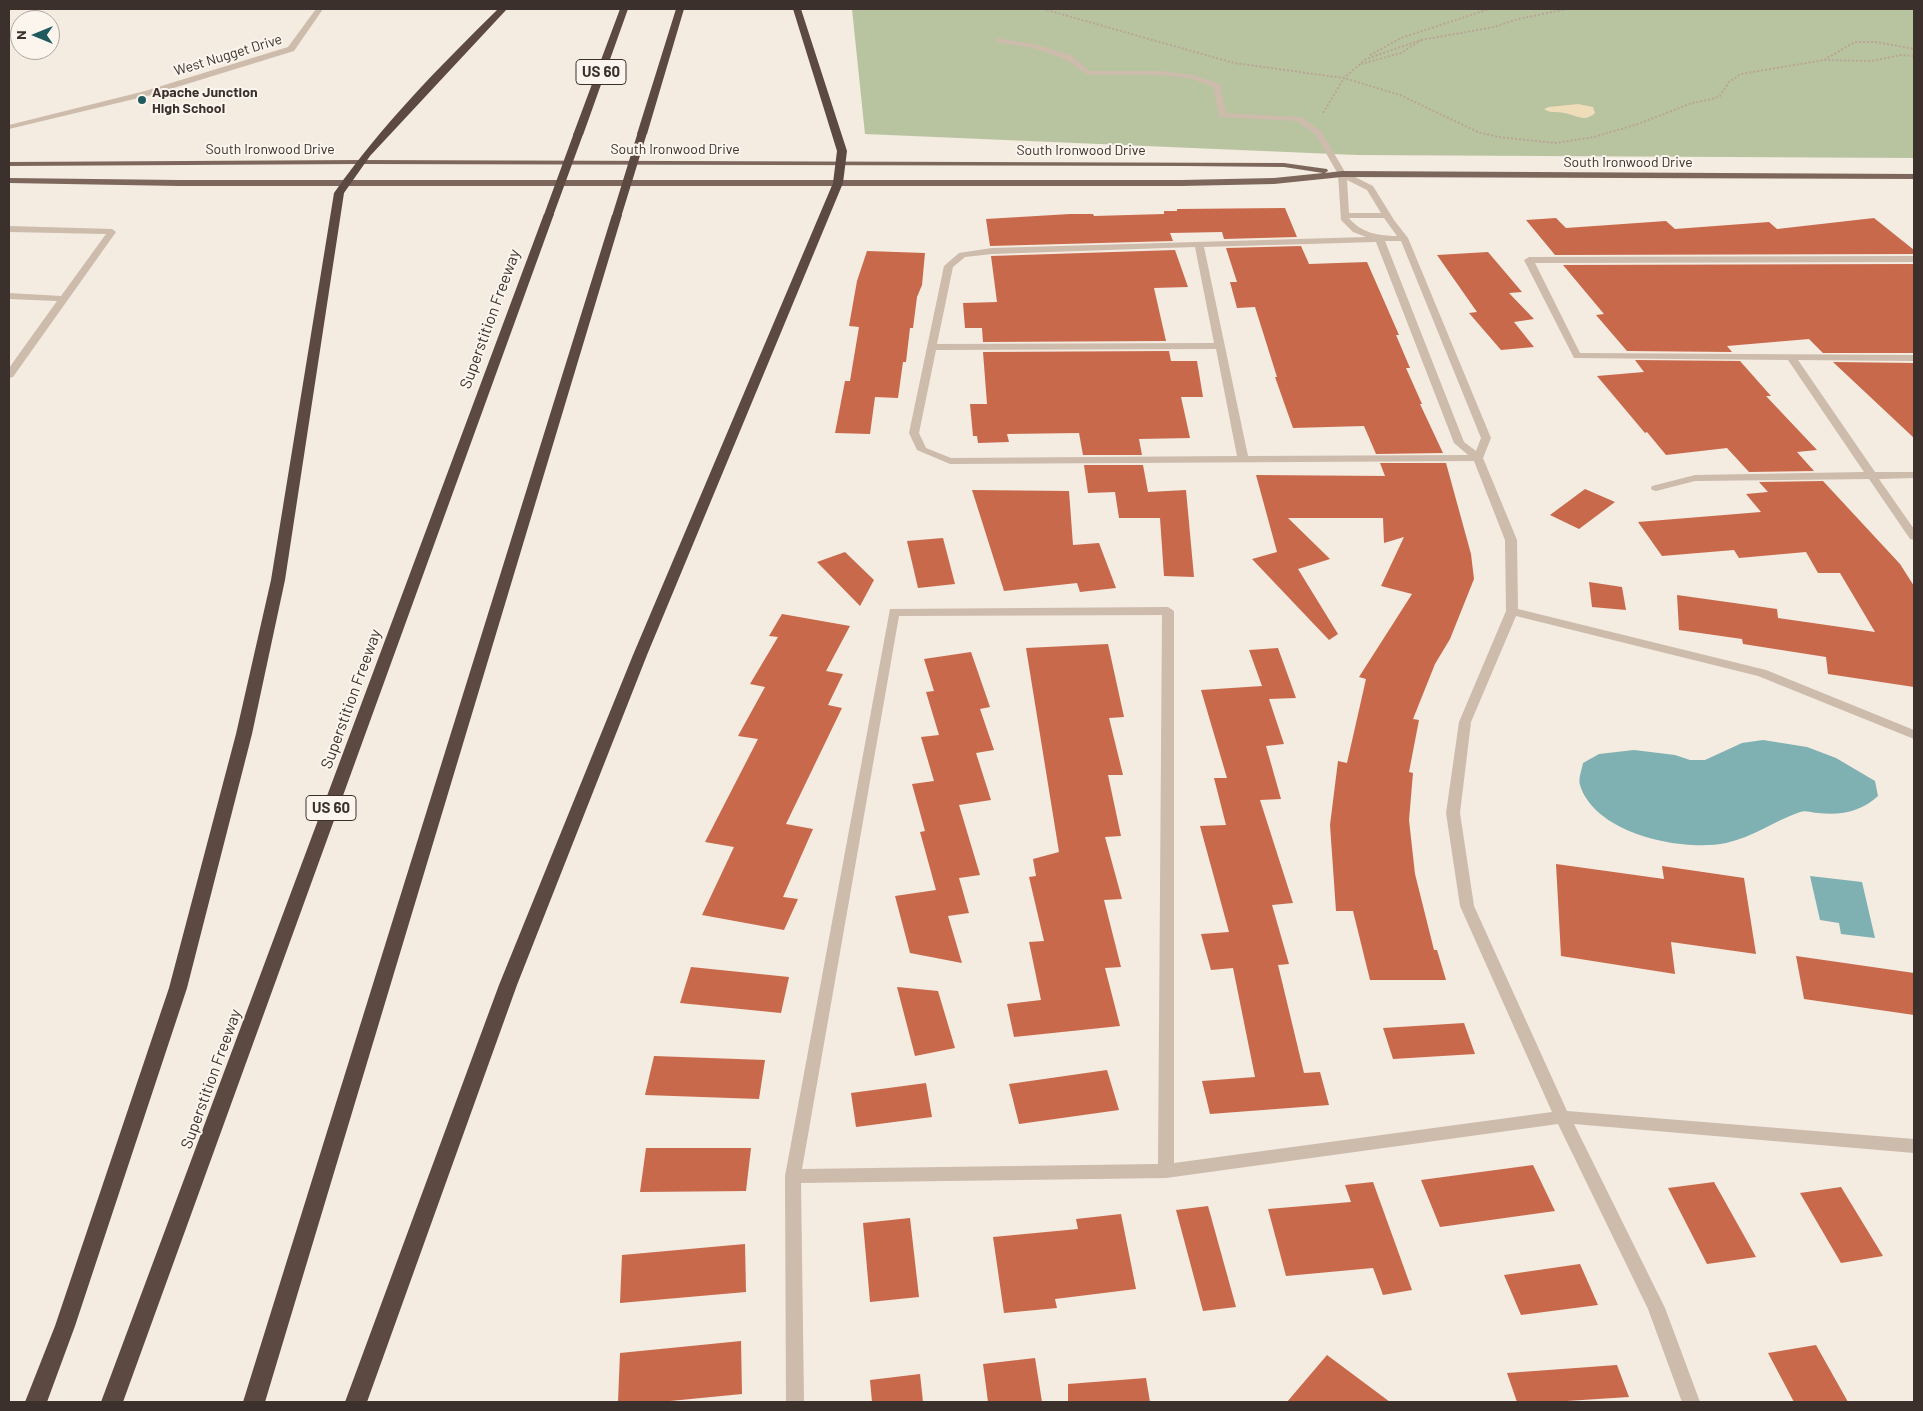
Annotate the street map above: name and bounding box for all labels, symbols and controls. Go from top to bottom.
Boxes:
north arrow [10,10,60,60]
text: N [12,30,29,40]
street label: West Nugget Drive [172,31,284,79]
road number: US 60 [576,60,626,84]
place label: Apache Junction High School [152,84,258,116]
marker: Apache Junction High School [136,94,148,106]
street label: South Ironwood Drive [205,141,335,157]
street label: South Ironwood Drive [610,141,740,157]
street label: South Ironwood Drive [1016,142,1146,158]
street label: South Ironwood Drive [1563,154,1693,170]
street label: Superstition Freeway [456,247,524,391]
street label: Superstition Freeway [317,627,385,771]
road number: US 60 [306,796,356,820]
street label: Superstition Freeway [177,1007,245,1151]

